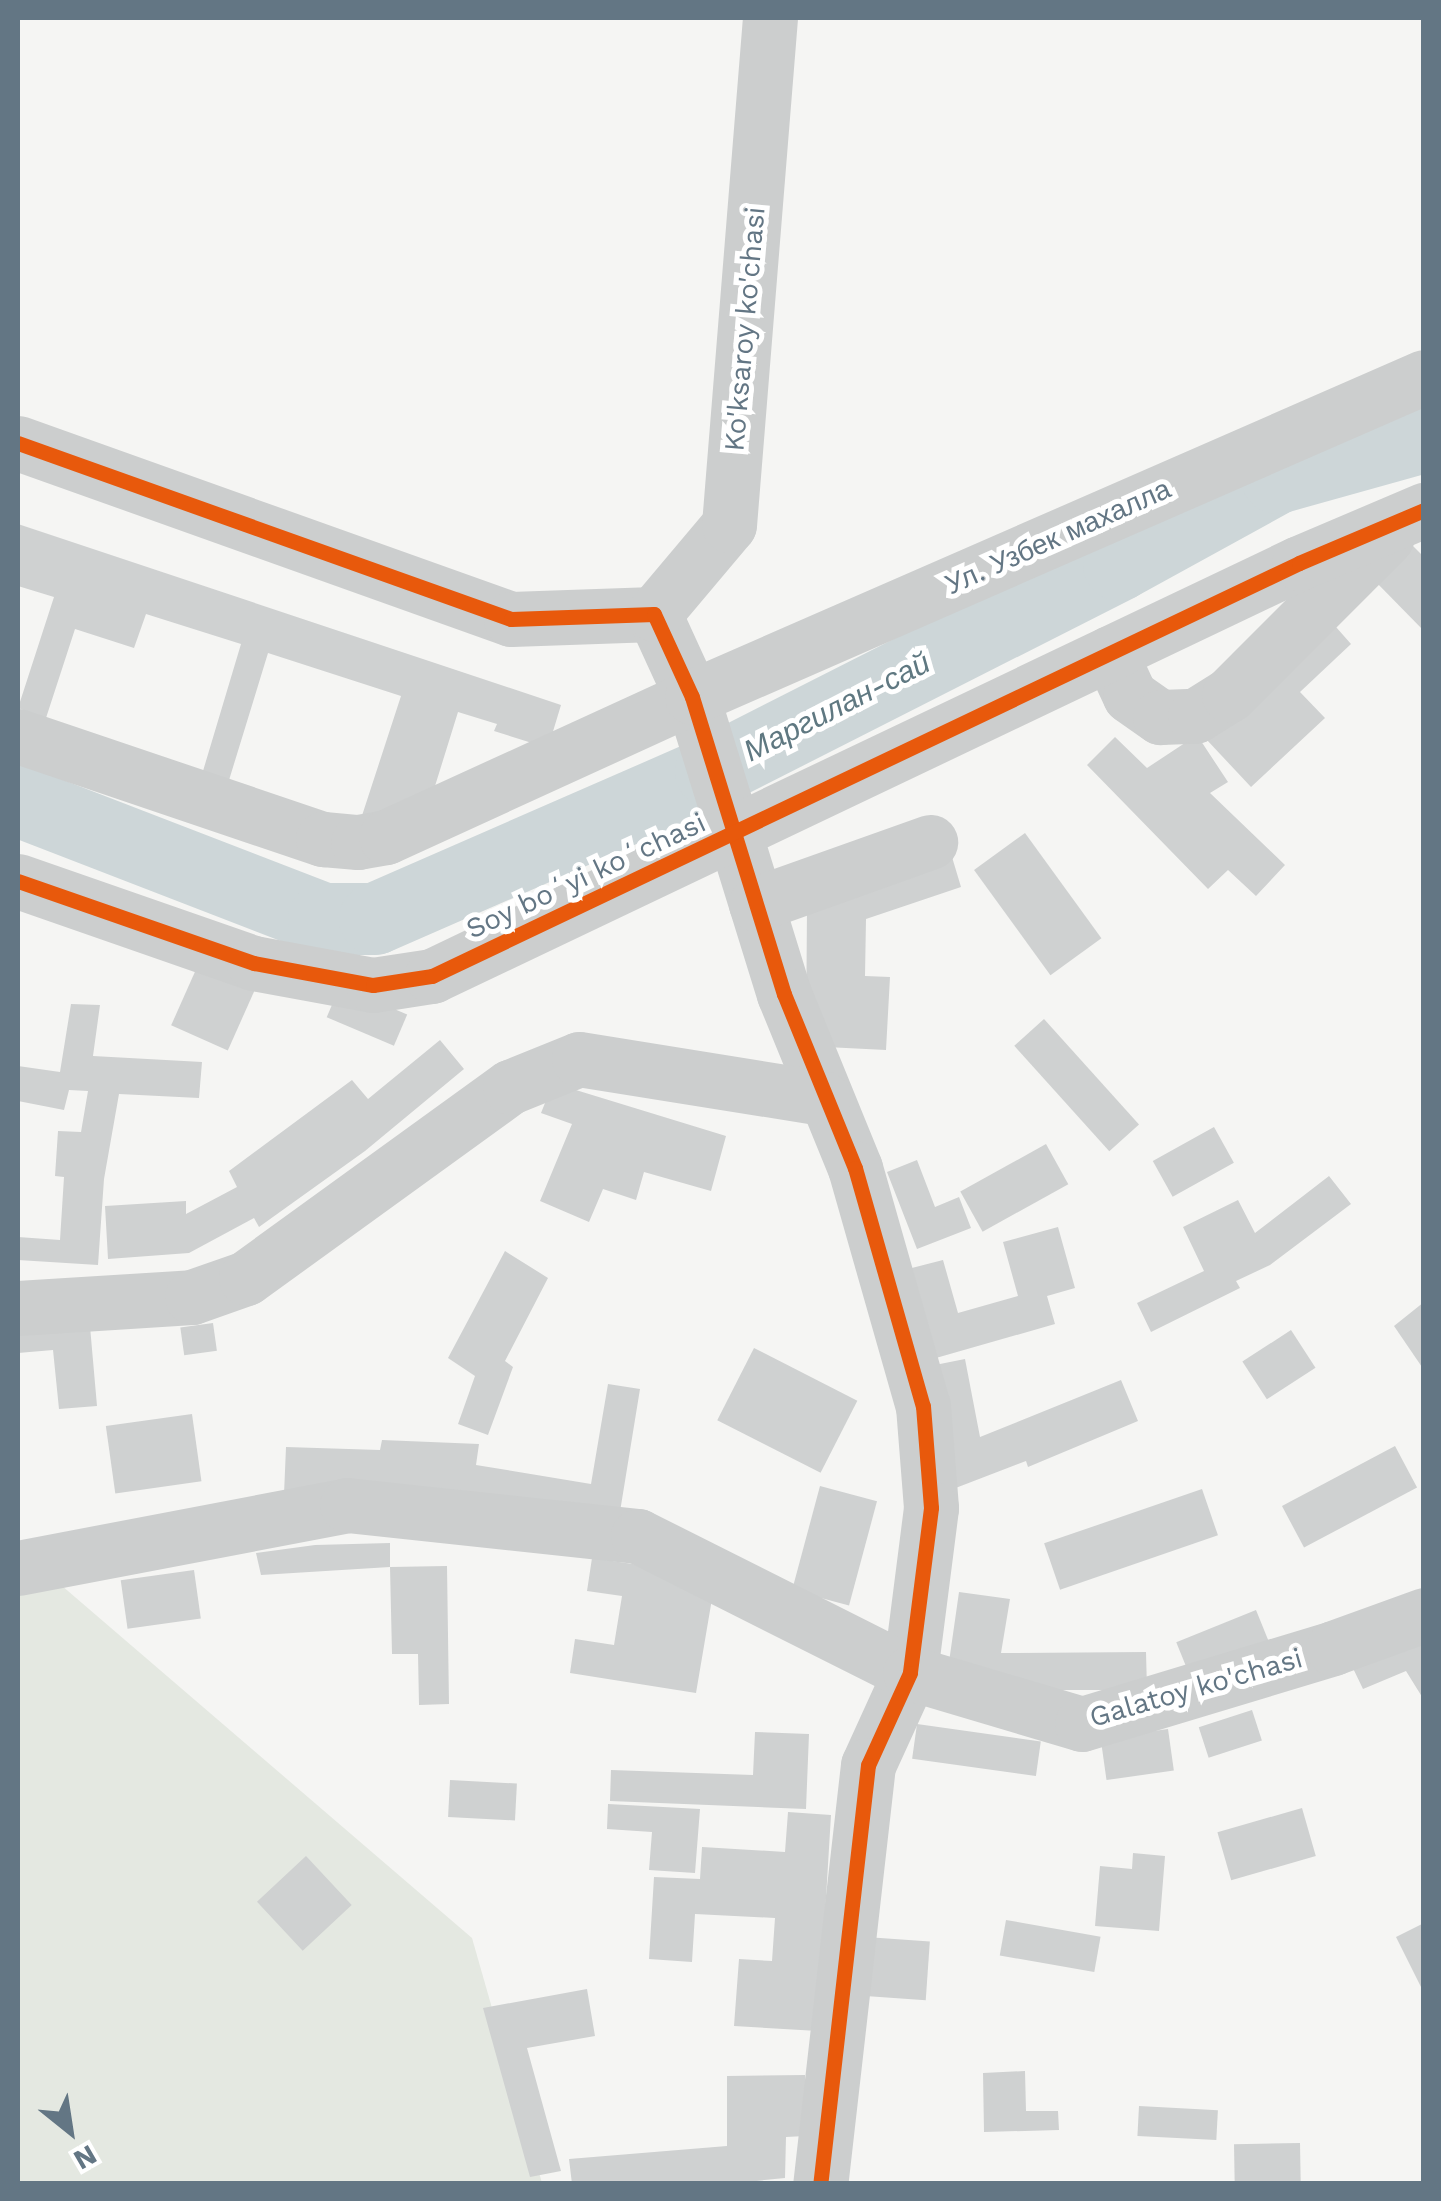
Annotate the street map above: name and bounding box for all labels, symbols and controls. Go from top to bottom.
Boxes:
street label: Ko'ksaroy ko'chasi [718,205,772,453]
street label: Ул. Узбек махалла [940,472,1176,602]
water label: Маргилан-сай [738,645,936,769]
street label: Soy boʻyi koʻchasi [461,806,711,946]
street label: Galatoy ko'chasi [1085,1641,1307,1735]
north arrow [20,2081,120,2181]
text: N [68,2138,102,2177]

